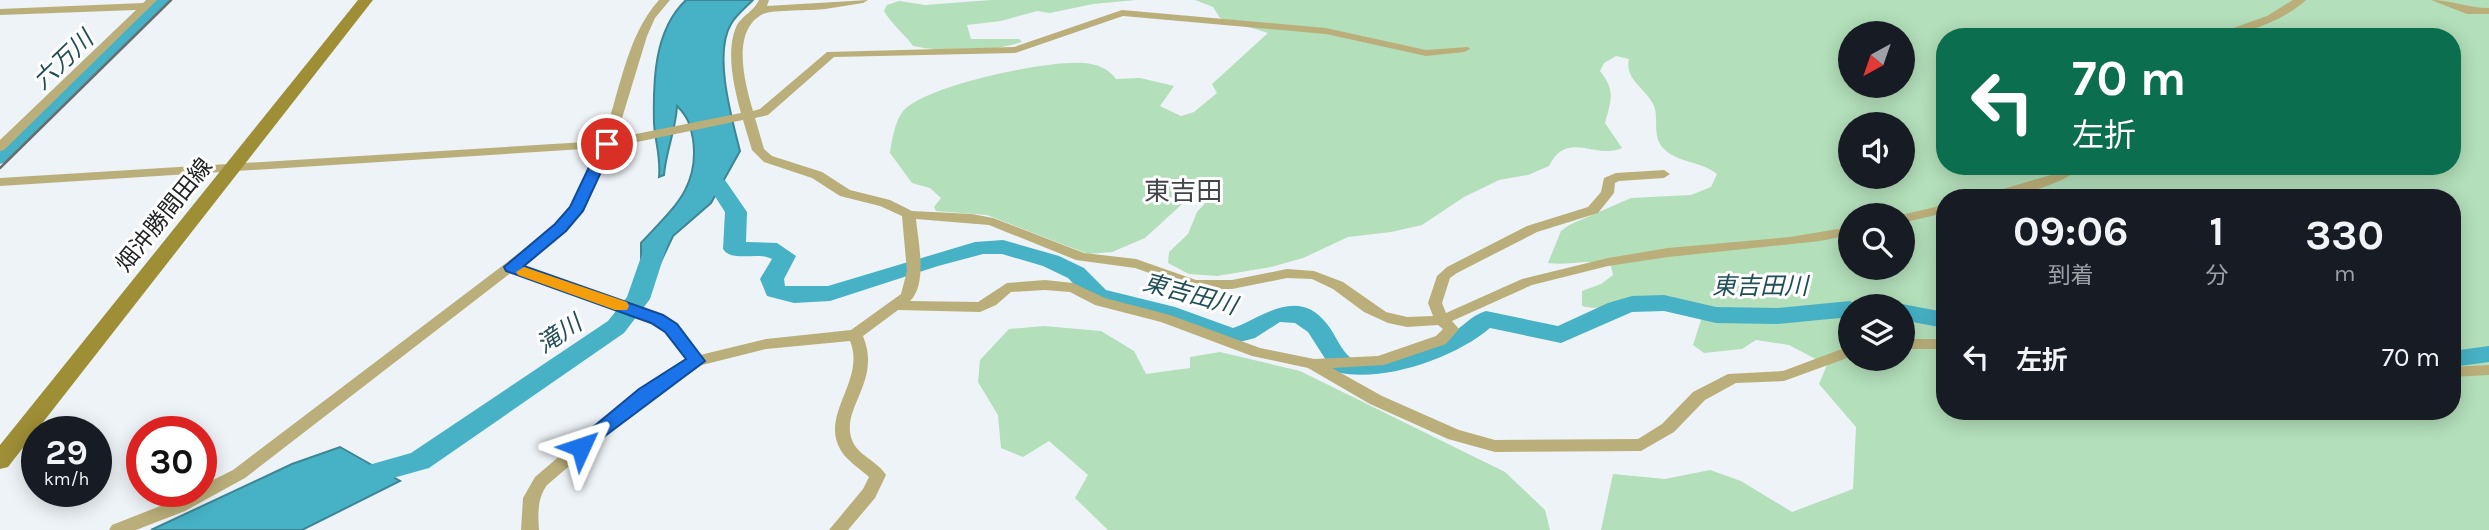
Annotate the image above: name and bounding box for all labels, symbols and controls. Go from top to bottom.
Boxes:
north arrow [1838,21,1914,98]
map controls [1838,21,1915,371]
water label: 六万川 [27,23,101,95]
text: 70 m [2072,50,2186,107]
icon: left [1957,56,2048,147]
button: sound [1838,112,1915,189]
pin [577,114,637,174]
text: 左折 [2072,117,2136,154]
icon: arrive [588,125,626,163]
street label: 畑沖勝間田線 [110,153,218,277]
district label: 東吉田 [1144,176,1222,207]
button: search [1838,203,1915,280]
text: 09:06 [2013,206,2128,256]
text: 1 [2209,206,2224,256]
text: 330 [2305,210,2384,260]
text: m [2334,260,2355,287]
text: 到着 [2048,262,2094,289]
text: 分 [2205,262,2228,289]
water label: 東吉田川 [1140,268,1243,321]
water label: 東吉田川 [1712,272,1811,300]
button: layers [1838,294,1915,371]
water label: 滝川 [531,307,589,359]
icon: left [1957,338,1995,376]
text: 70 m [2382,342,2440,373]
text: 左折 [2016,345,2068,376]
position arrow [544,410,618,484]
speed limit sign: 30 [126,416,217,507]
text: 29 [45,432,88,473]
text: km/h [44,468,89,490]

